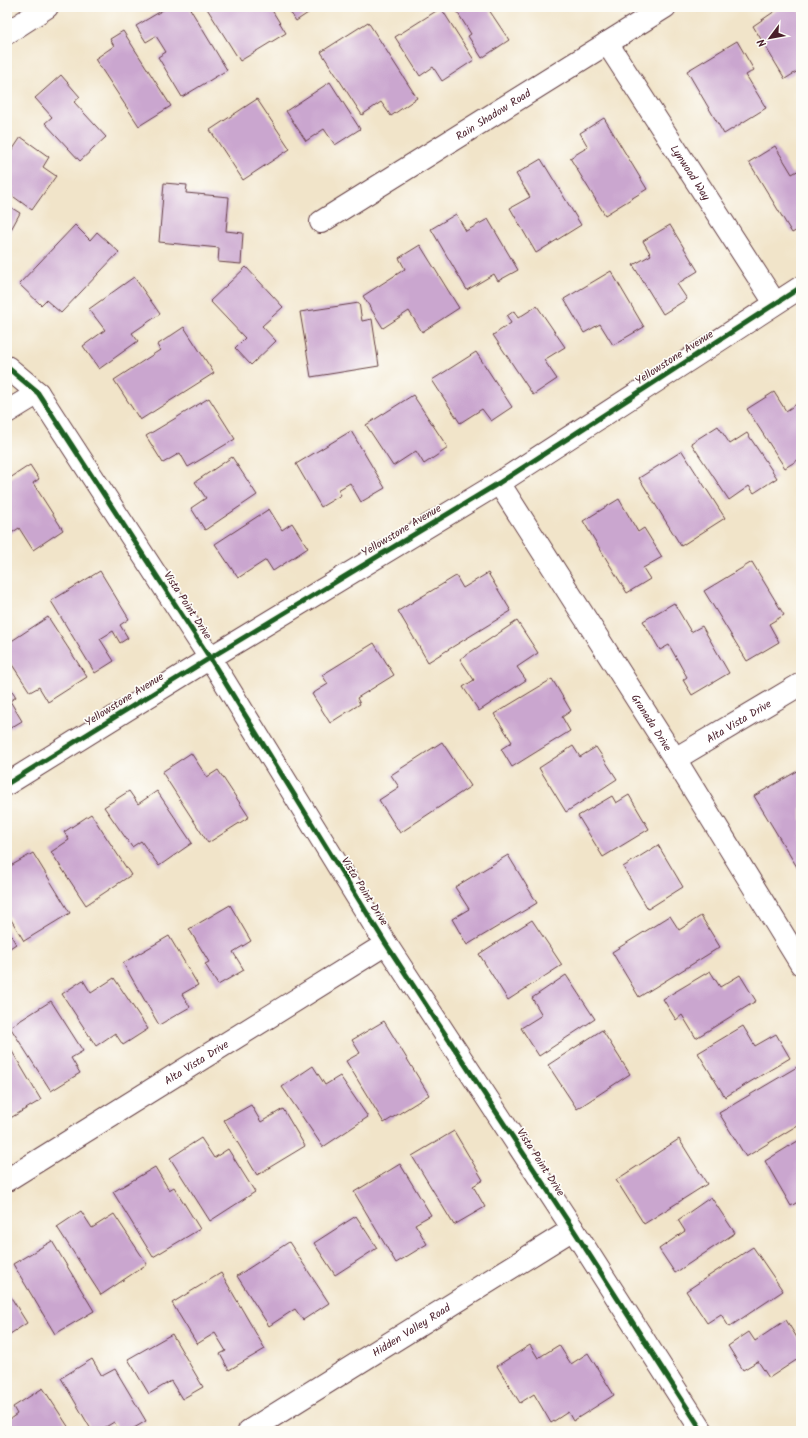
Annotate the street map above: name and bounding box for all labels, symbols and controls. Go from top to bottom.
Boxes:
north arrow [750,18,790,58]
text: N [753,35,772,50]
street label: Rain Shadow Road [452,85,535,146]
street label: Lynwood Way [665,141,715,205]
street label: Yellowstone Avenue [632,326,717,390]
street label: Yellowstone Avenue [358,500,445,562]
street label: Vista Point Drive [158,568,216,643]
street label: Yellowstone Avenue [81,668,168,731]
street label: Granada Drive [626,691,676,755]
street label: Alta Vista Drive [703,696,775,748]
street label: Vista Point Drive [336,854,392,929]
street label: Alta Vista Drive [161,1036,233,1090]
street label: Vista Point Drive [511,1125,569,1200]
street label: Hidden Valley Road [369,1299,455,1362]

